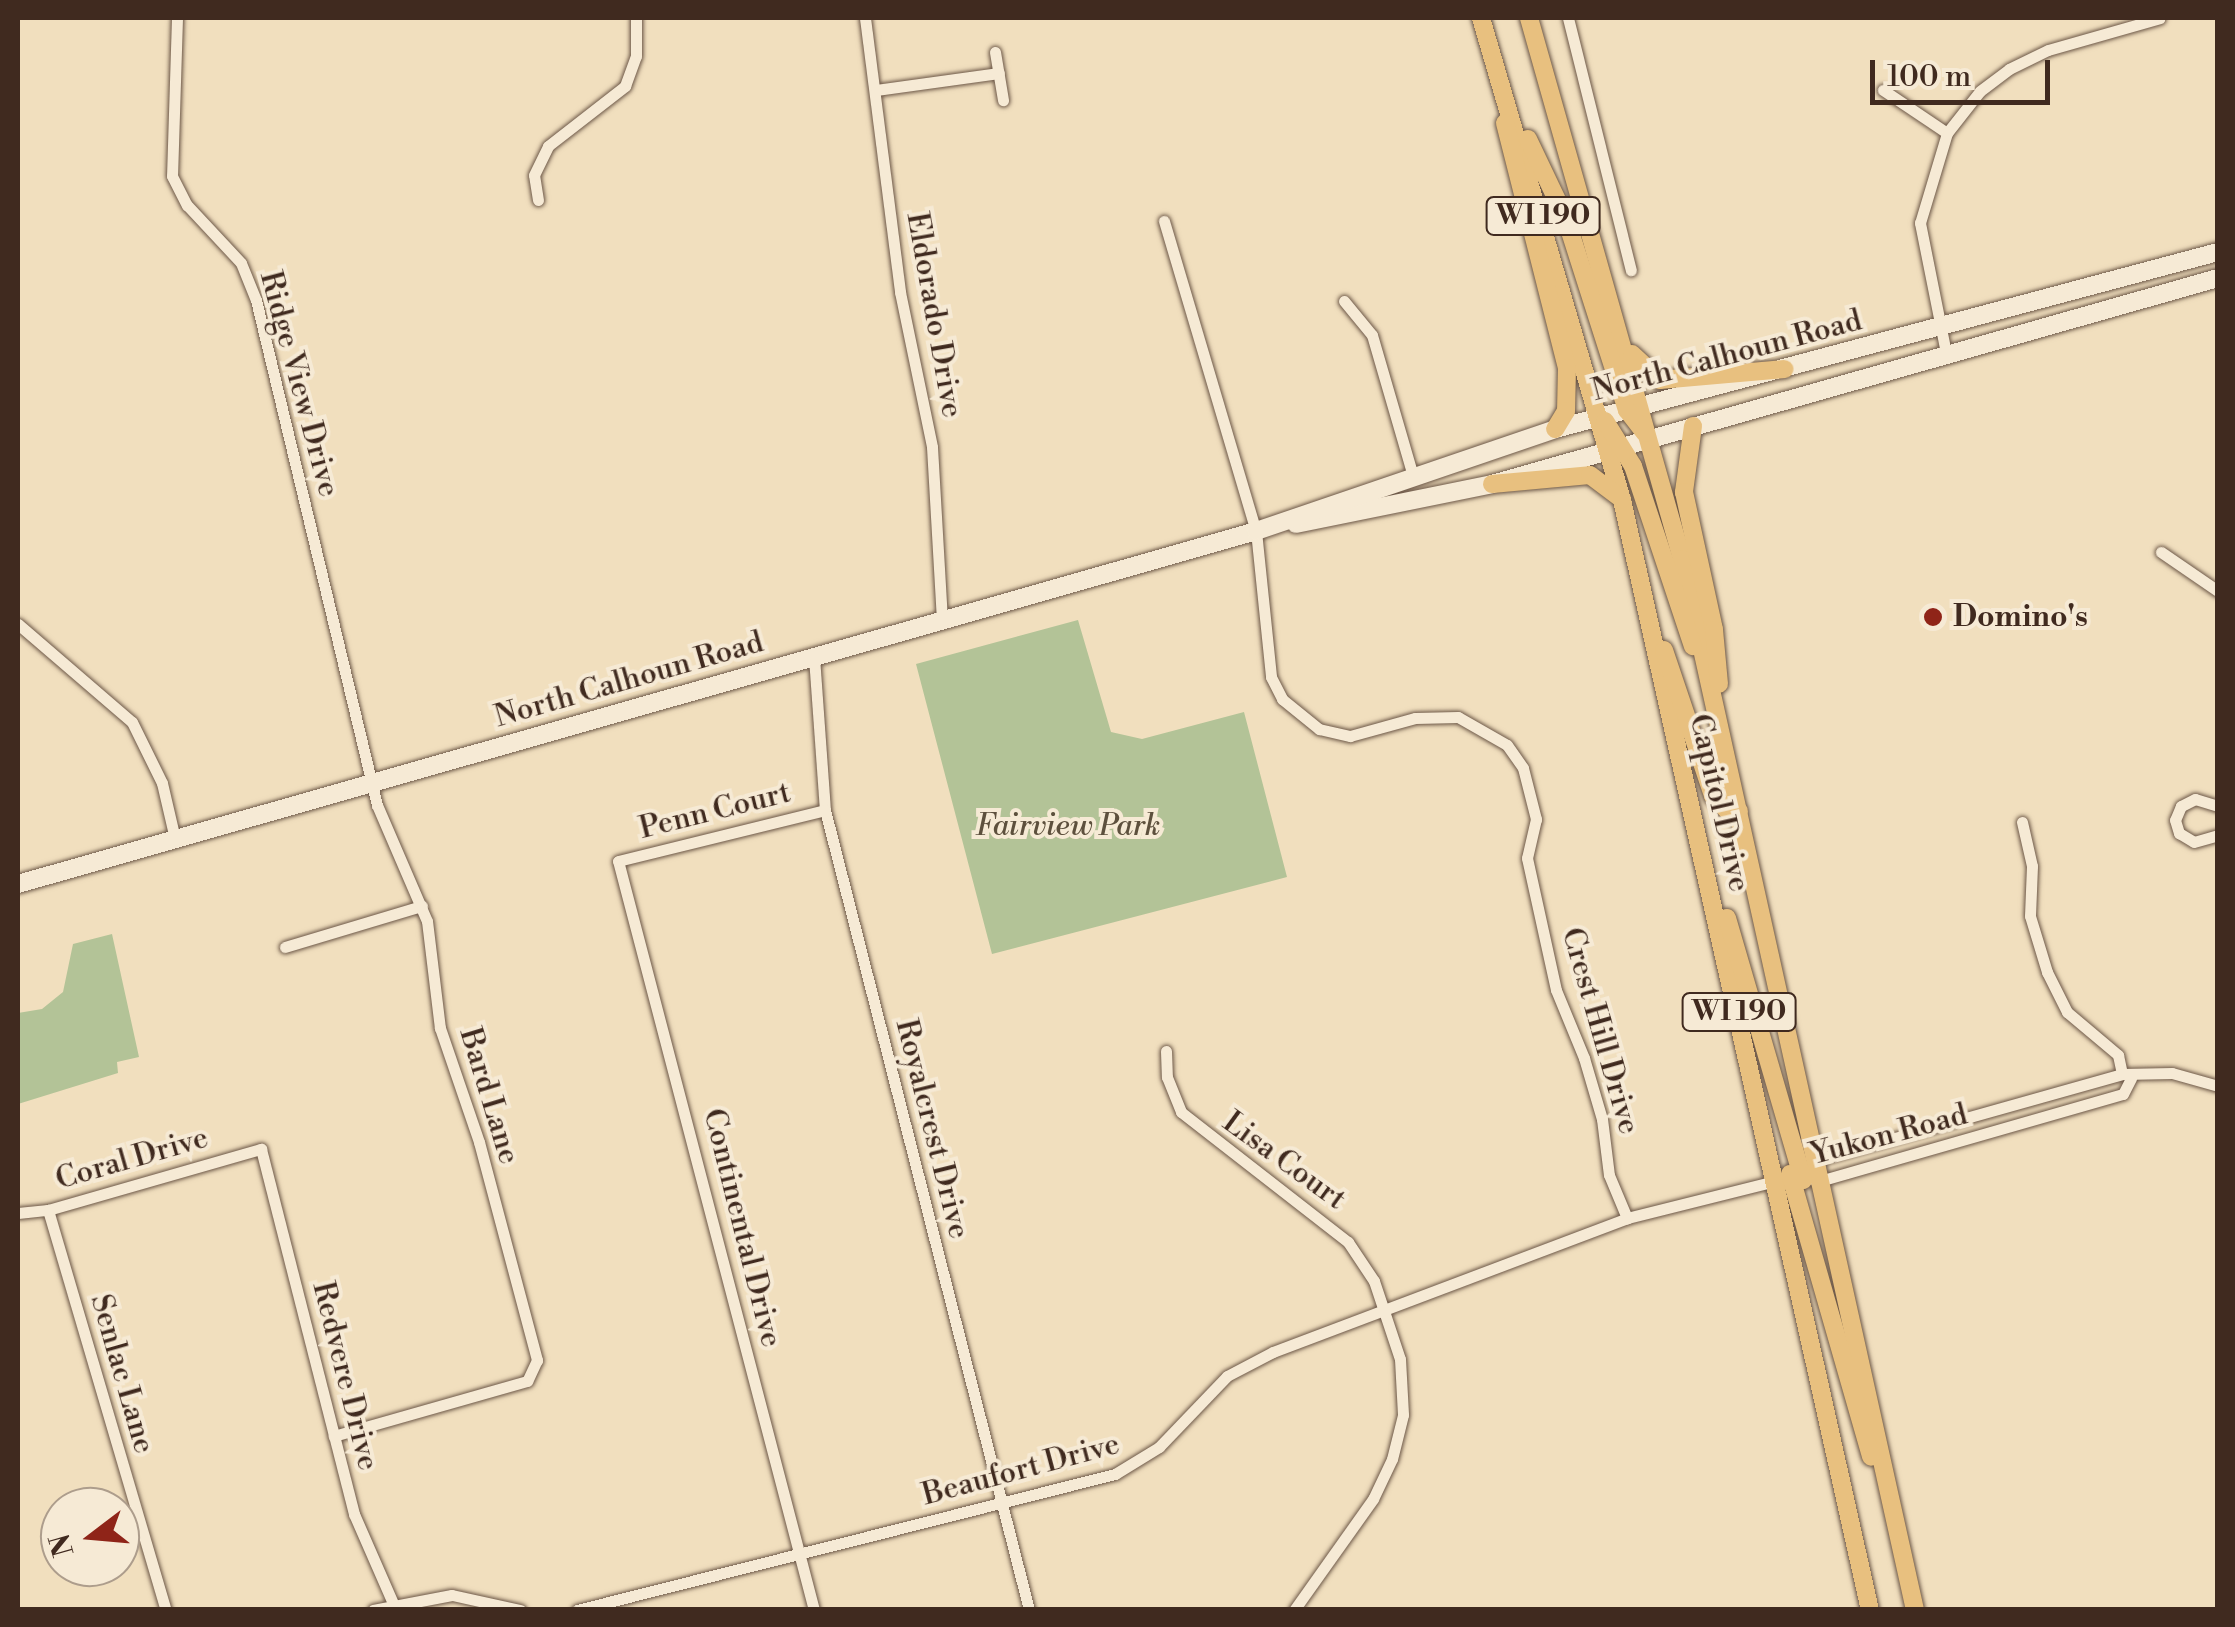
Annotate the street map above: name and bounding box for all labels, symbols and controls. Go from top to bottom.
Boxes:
scale bar [1875,40,2055,102]
text: 100 m [1887,58,1971,96]
road number: WI 190 [1486,193,1600,239]
street label: Eldorado Drive [898,209,970,421]
street label: Ridge View Drive [252,267,346,501]
street label: North Calhoun Road [1588,303,1866,409]
place label: Domino's [1953,599,2088,635]
marker: Domino's [1922,606,1944,628]
street label: North Calhoun Road [491,624,767,736]
street label: Capitol Drive [1681,711,1757,895]
street label: Penn Court [636,775,794,847]
park label: Fairview Park [976,808,1160,844]
street label: Crest Hill Drive [1553,924,1647,1138]
road number: WI 190 [1682,989,1796,1035]
street label: Royalcrest Drive [887,1016,977,1242]
street label: Bard Lane [451,1024,527,1168]
street label: Yukon Road [1807,1097,1971,1173]
street label: Lisa Court [1215,1104,1353,1218]
street label: Continental Drive [695,1105,789,1351]
street label: Coral Drive [52,1120,212,1198]
street label: Redvere Drive [304,1278,386,1474]
street label: Senlac Lane [82,1290,162,1458]
street label: Beaufort Drive [918,1426,1124,1514]
north arrow [40,1487,140,1587]
text: N [43,1529,82,1560]

